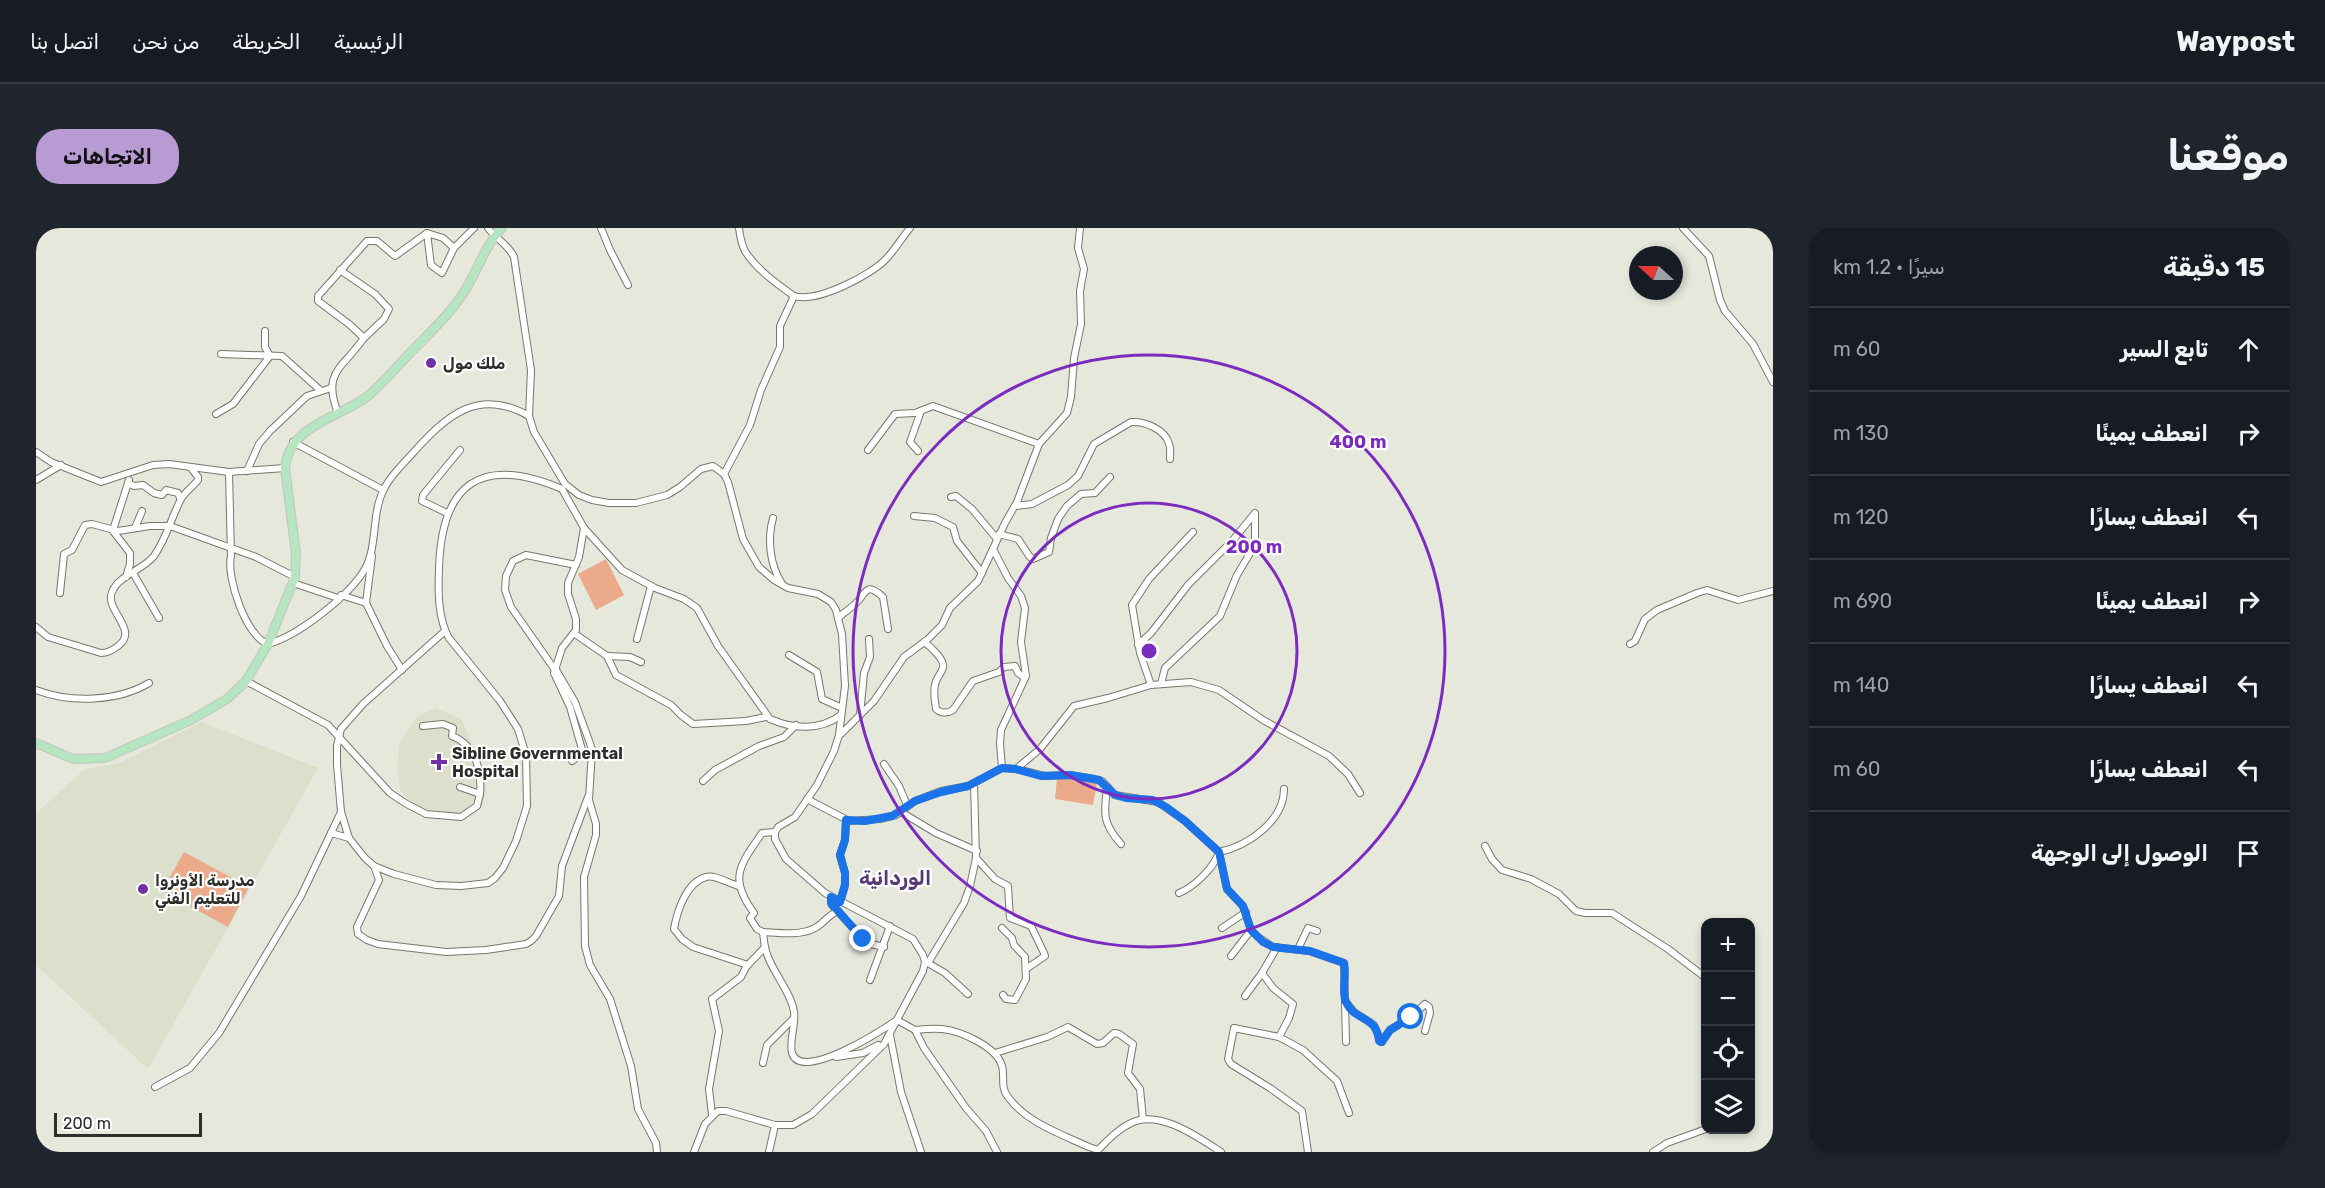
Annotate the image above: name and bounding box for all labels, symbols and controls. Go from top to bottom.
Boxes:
text: Waypost [2176,25,2295,58]
text: اتصل بنا [30,29,99,54]
text: من نحن [132,29,199,54]
text: الخريطة [232,29,301,54]
text: الرئيسية [334,29,404,54]
button: الاتجاهات [36,129,179,184]
text: موقعنا [2167,131,2289,181]
north arrow [1629,246,1683,300]
text: 15 دقيقة [2163,252,2265,283]
text: سيرًا · 1.2 km [1833,255,1945,279]
icon: ahead [2232,333,2265,366]
text: تابع السير [2120,336,2208,363]
text: 60 m [1833,337,1880,361]
place label: ملك مول [443,354,505,373]
marker: ملك مول [424,356,438,370]
icon: right [2232,417,2265,450]
text: انعطف يمينًا [2095,420,2208,447]
text: 130 m [1833,421,1889,445]
text: 400 m [1329,431,1387,453]
icon: left [2232,501,2265,534]
text: انعطف يسارًا [2089,504,2208,531]
text: 120 m [1833,505,1889,529]
text: 200 m [1226,536,1282,558]
icon: right [2232,585,2265,618]
text: انعطف يمينًا [2095,588,2208,615]
text: 690 m [1833,589,1892,613]
centre of rings [1139,641,1159,661]
icon: left [2232,669,2265,702]
text: انعطف يسارًا [2089,672,2208,699]
text: 140 m [1833,673,1889,697]
place label: Sibline Governmental Hospital [452,744,623,781]
marker: Sibline Governmental Hospital [430,753,448,771]
icon: left [2232,753,2265,786]
text: انعطف يسارًا [2089,756,2208,783]
text: 60 m [1833,757,1880,781]
icon: arrive [2232,837,2265,870]
text: الوصول إلى الوجهة [2031,840,2208,867]
district label: الوردانية [859,866,931,890]
place label: مدرسة الأونروا للتعليم الفني [155,871,255,911]
marker: مدرسة الأونروا للتعليم الفني [136,882,150,896]
map controls [1701,918,1755,1134]
button: + [1701,918,1755,972]
route end [849,925,875,951]
button: − [1701,972,1755,1026]
route start [1397,1003,1423,1029]
button: locate [1701,1026,1755,1080]
button: layers [1701,1080,1755,1134]
scale bar [54,1110,202,1138]
text: 200 m [63,1114,111,1133]

